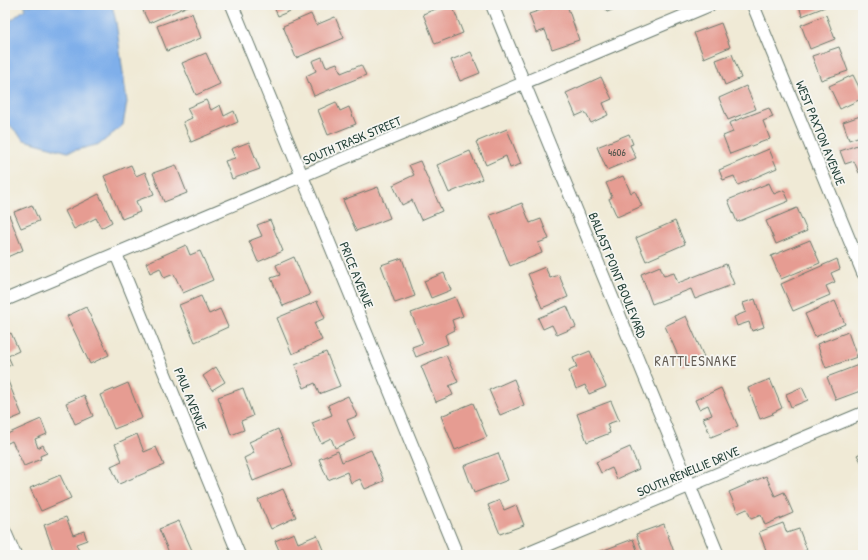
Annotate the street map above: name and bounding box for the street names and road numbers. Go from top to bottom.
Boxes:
street label: WEST PAXTON AVENUE [792,78,850,188]
street label: SOUTH TRASK STREET [300,111,405,169]
street label: BALLAST POINT BOULEVARD [585,210,652,341]
street label: PRICE AVENUE [335,239,379,311]
street label: PAUL AVENUE [170,365,212,434]
street label: SOUTH RENELLIE DRIVE [634,441,742,501]

